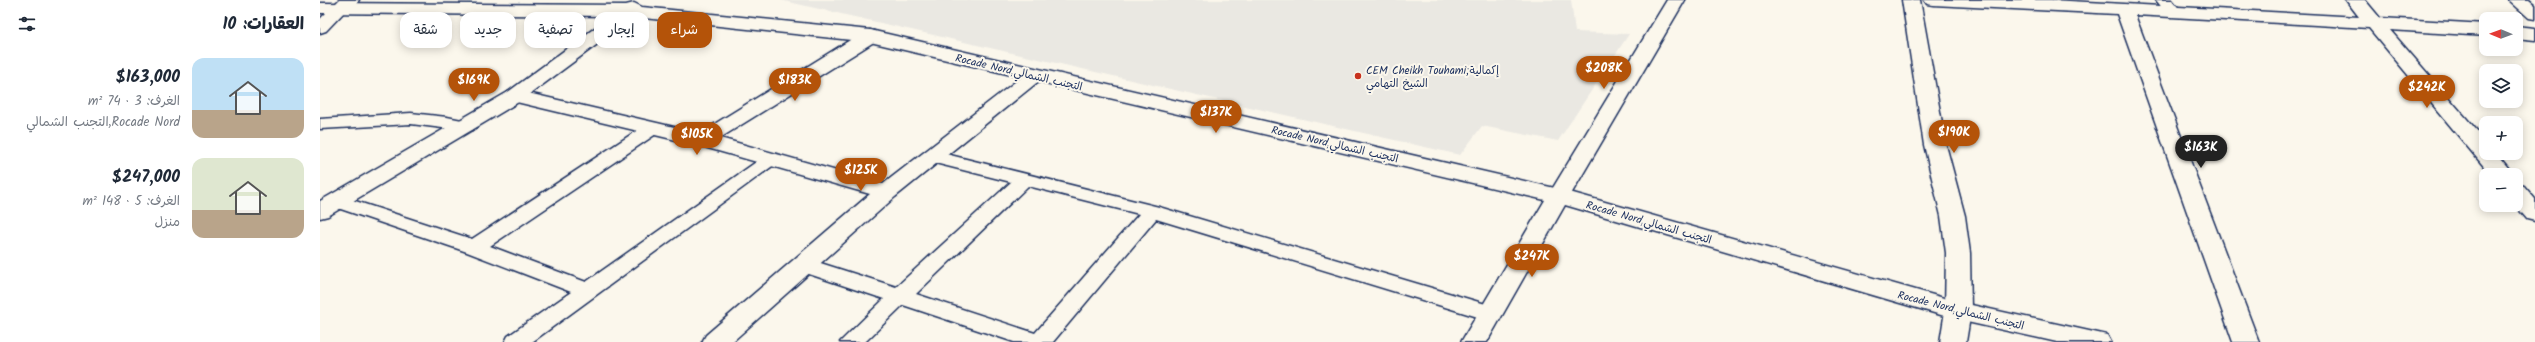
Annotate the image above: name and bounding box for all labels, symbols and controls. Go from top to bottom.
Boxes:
text: العقارات: 10 [222,11,304,38]
chip: شقة [400,12,452,48]
chip: جديد [460,12,516,48]
chip: تصفية [524,12,586,48]
chip: إيجار [594,12,649,48]
chip: شراء [657,12,712,48]
north arrow [2479,12,2523,56]
map controls [2479,12,2523,212]
icon: filters [16,13,38,35]
street label: Rocade Nord,التجنب الشمالي [953,50,1084,97]
pin: $208K [1576,56,1632,90]
text: $208K [1585,58,1623,79]
place label: CEM Cheikh Touhami;إكمالية الشيخ التهامي [1366,62,1499,94]
text: $163,000 [116,64,180,91]
button: layers [2479,64,2523,108]
pin: $169K [446,68,502,102]
pin: $183K [767,68,823,102]
text: $169K [457,70,491,91]
text: $183K [778,70,812,91]
marker: CEM Cheikh Touhami;إكمالية الشيخ التهامي [1353,71,1363,81]
icon: home [224,74,272,122]
pin: $242K [2399,75,2455,109]
text: $242K [2408,77,2446,98]
text: الغرف: 3 · 74 m² [88,91,180,112]
pin: $137K [1188,100,1244,134]
text: $137K [1200,102,1232,123]
text: Rocade Nord,التجنب الشمالي [26,112,180,133]
button: + [2479,116,2523,160]
pin: $190K [1926,120,1982,154]
pin: $105K [669,122,725,156]
street label: Rocade Nord,التجنب الشمالي [1269,122,1400,169]
text: $190K [1938,122,1970,143]
text: $105K [681,124,713,145]
pin: $163K [2173,135,2229,169]
text: $163K [2184,137,2218,158]
pin: $125K [833,158,889,192]
text: $125K [844,160,878,181]
text: $247,000 [112,164,180,191]
button: − [2479,168,2523,212]
icon: home [224,174,272,222]
text: الغرف: 5 · 148 m² [82,191,180,212]
street label: Rocade Nord,التجنب الشمالي [1583,196,1714,251]
text: منزل [154,212,180,233]
pin: $247K [1504,244,1560,278]
text: $247K [1514,246,1550,267]
street label: Rocade Nord,التجنب الشمالي [1895,286,2026,336]

